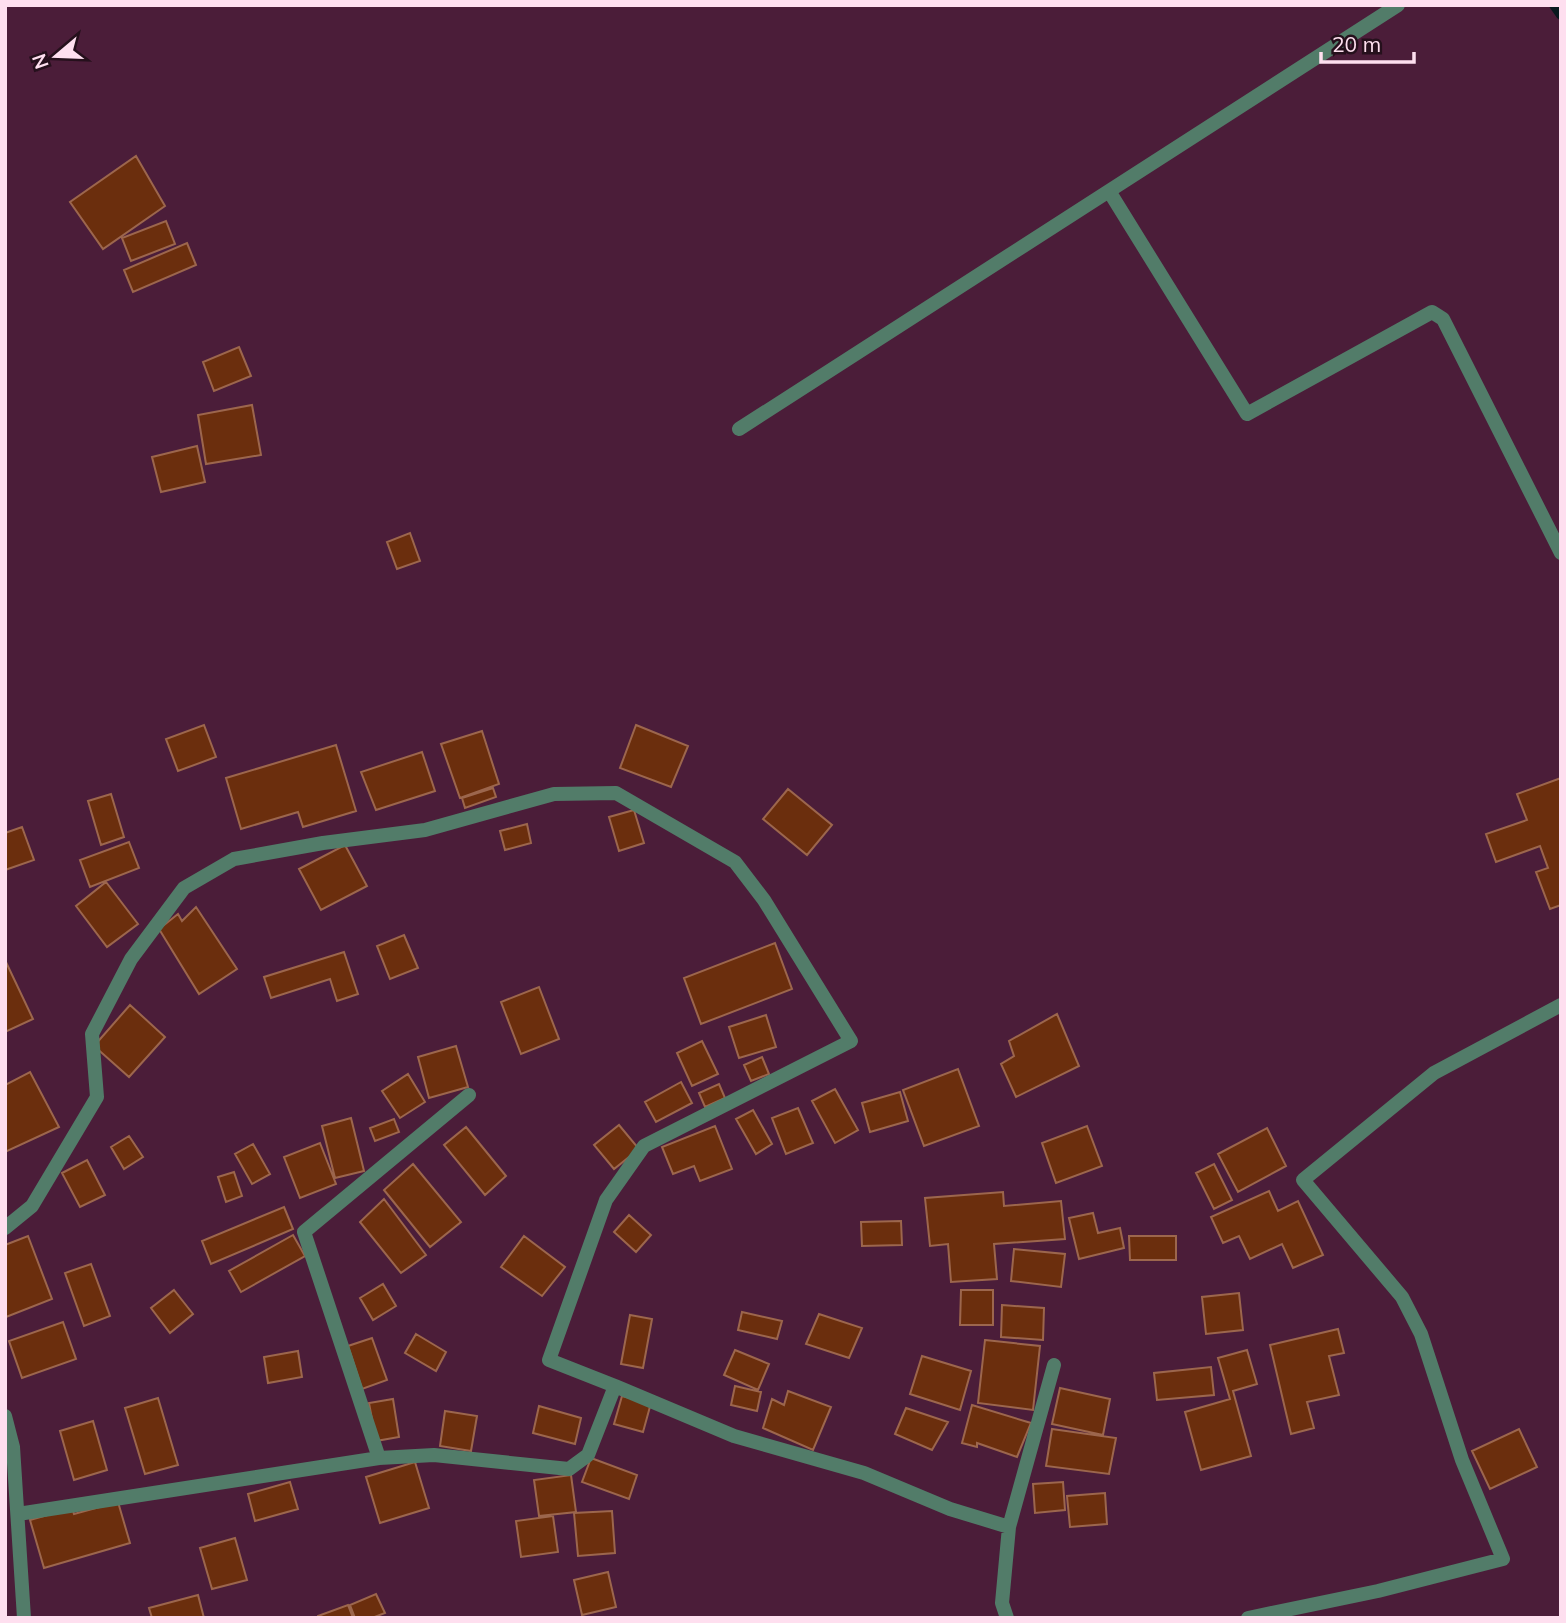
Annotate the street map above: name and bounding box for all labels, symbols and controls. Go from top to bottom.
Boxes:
north arrow [21,21,91,91]
scale bar [1321,21,1414,65]
text: 20 m [1332,31,1381,57]
text: N [26,51,54,72]

